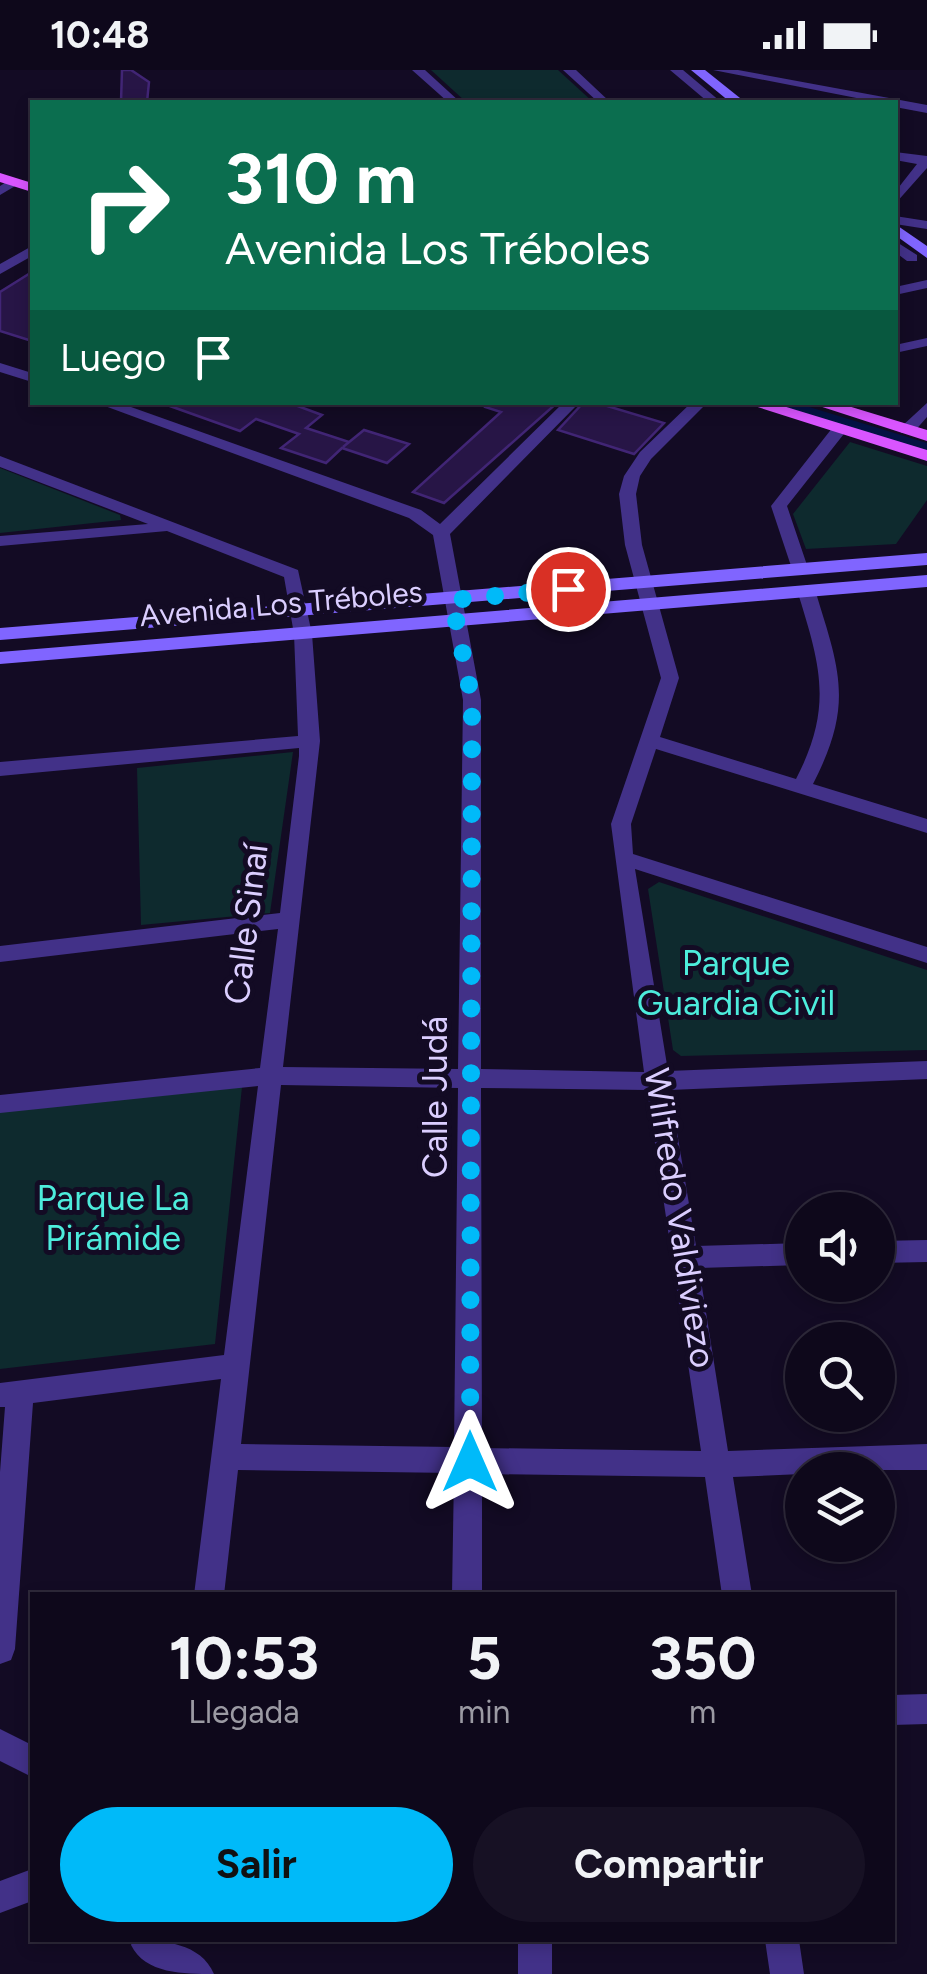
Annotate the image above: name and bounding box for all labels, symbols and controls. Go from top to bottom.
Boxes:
text: 10:48 [50,12,149,58]
text: 310 m [225,136,417,221]
icon: right [60,140,190,270]
text: Avenida Los Tréboles [225,221,650,275]
icon: arrive [186,330,241,385]
text: Luego [60,335,166,381]
pin [526,547,611,632]
icon: arrive [541,562,596,617]
street label: Avenida Los Tréboles [138,573,424,634]
street label: Calle Sinaí [215,840,277,1007]
park label: Parque Guardia Civil [637,942,835,1024]
street label: Calle Judá [414,1016,456,1178]
street label: Wilfredo Valdiviezo [636,1065,724,1371]
park label: Parque La Pirámide [36,1177,190,1259]
map controls [785,1192,895,1562]
button: sound [785,1192,895,1302]
button: search [785,1322,895,1432]
position arrow [418,1410,522,1514]
button: layers [785,1452,895,1562]
text: 10:53 [169,1622,319,1694]
text: 5 [467,1622,502,1694]
text: 350 [649,1622,756,1694]
text: Llegada [188,1693,300,1731]
text: min [458,1693,510,1731]
text: m [689,1693,716,1731]
button: Salir [60,1807,453,1922]
button: Compartir [473,1807,865,1922]

